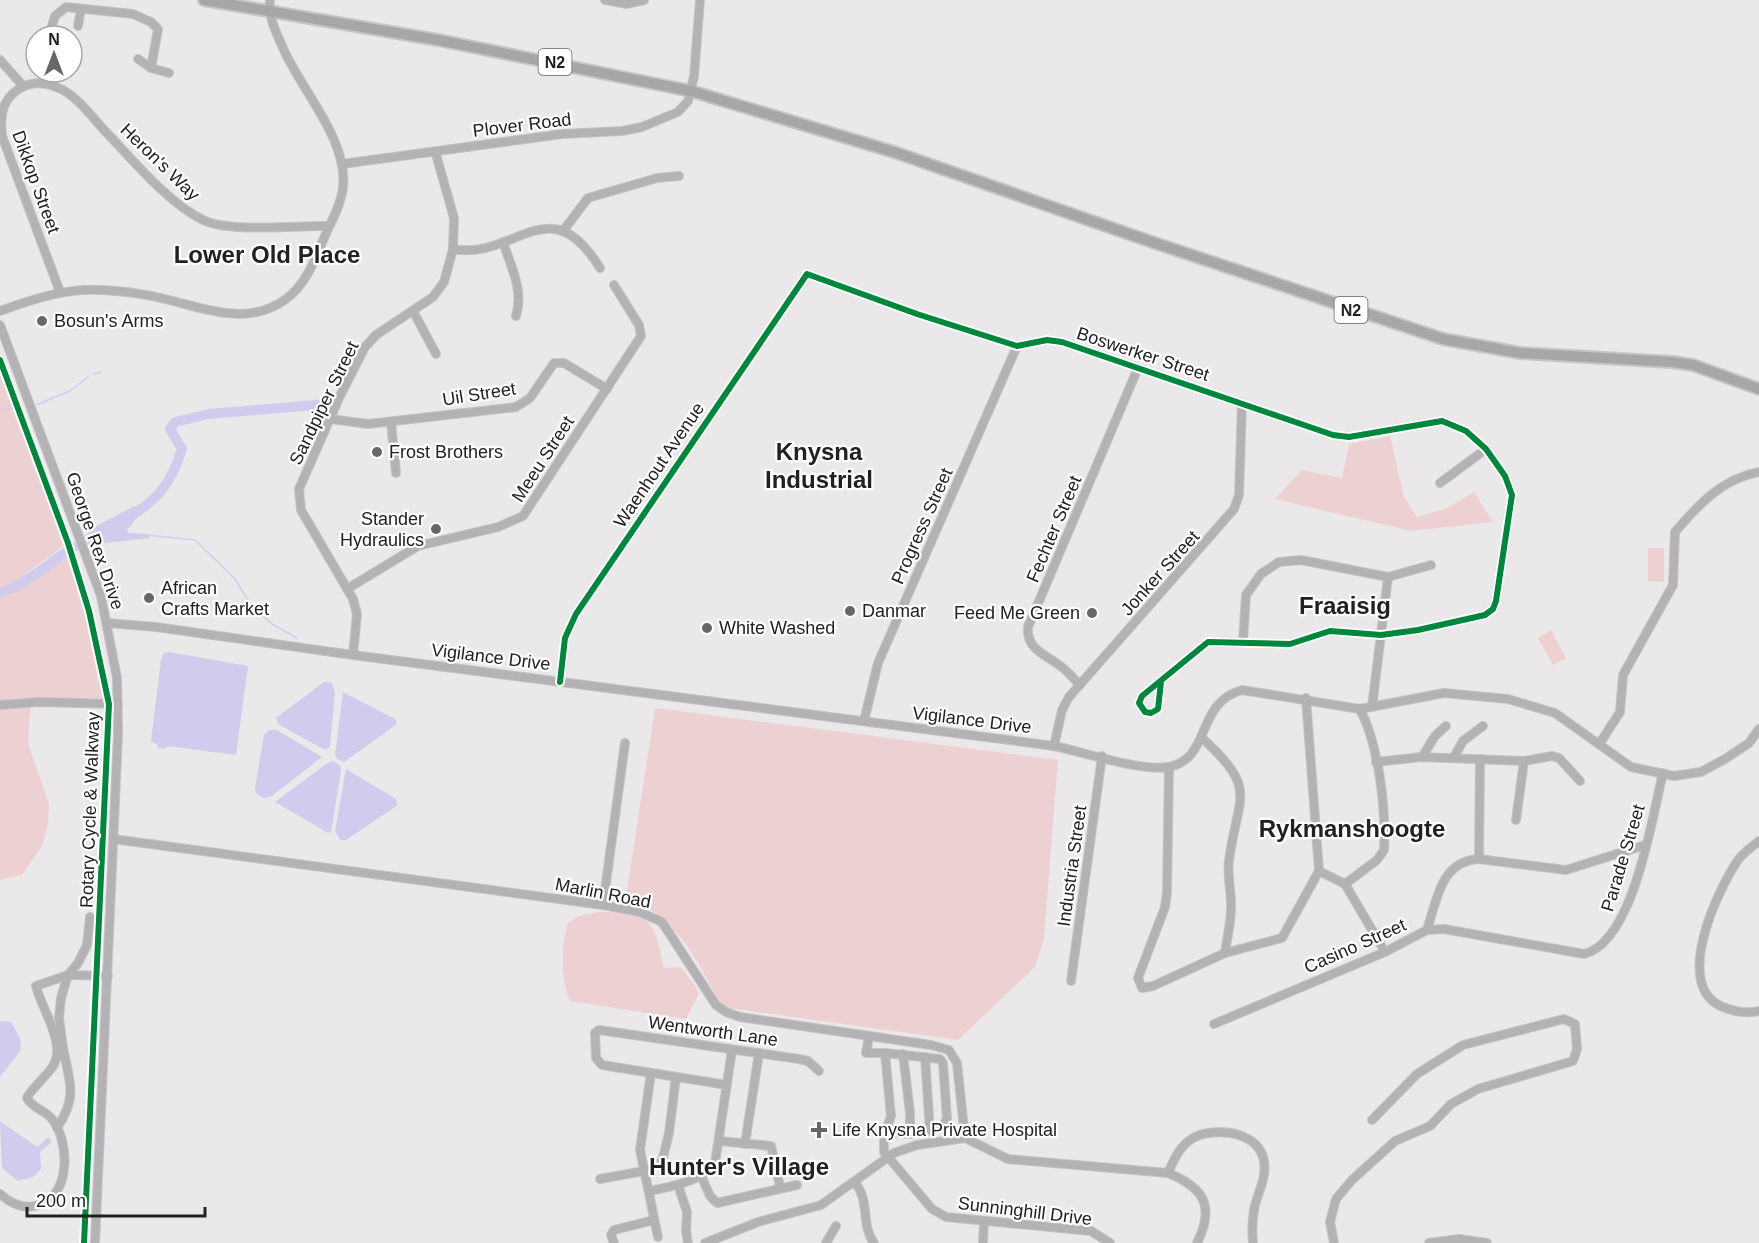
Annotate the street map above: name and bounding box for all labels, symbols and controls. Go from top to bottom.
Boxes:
north arrow [24,24,84,84]
text: N [48,31,60,48]
road number: N2 [538,49,572,75]
street label: Plover Road [472,109,572,141]
street label: Heron's Way [116,119,204,205]
street label: Dikkop Street [8,128,64,236]
district label: Lower Old Place [174,241,360,268]
road number: N2 [1334,297,1368,323]
place label: Bosun's Arms [54,311,163,331]
marker: Bosun's Arms [35,314,49,328]
street label: Boswerker Street [1074,323,1212,385]
street label: Sandpiper Street [285,338,363,468]
street label: Uil Street [441,378,517,410]
street label: Waenhout Avenue [610,399,708,531]
street label: Meeu Street [508,412,578,506]
district label: Knysna Industrial [765,438,873,493]
place label: Frost Brothers [389,442,503,462]
marker: Frost Brothers [370,445,384,459]
street label: Progress Street [887,465,957,587]
street label: George Rex Drive [62,470,128,612]
street label: Fechter Street [1023,473,1085,585]
place label: Stander Hydraulics [340,509,424,550]
marker: Stander Hydraulics [429,522,443,536]
street label: Jonker Street [1117,527,1203,619]
place label: African Crafts Market [161,578,269,619]
marker: African Crafts Market [142,591,156,605]
district label: Fraaisig [1299,592,1391,619]
place label: Danmar [862,601,926,621]
place label: Feed Me Green [954,603,1080,623]
marker: Danmar [843,604,857,618]
marker: Feed Me Green [1085,606,1099,620]
place label: White Washed [719,618,835,638]
marker: White Washed [700,621,714,635]
street label: Vigilance Drive [430,640,552,674]
street label: Vigilance Drive [911,703,1033,737]
street label: Rotary Cycle & Walkway [77,712,103,908]
street label: Parade Street [1597,802,1649,914]
street label: Industria Street [1054,804,1090,928]
district label: Rykmanshoogte [1259,815,1445,842]
street label: Marlin Road [553,874,653,912]
street label: Casino Street [1301,915,1409,977]
street label: Wentworth Lane [647,1012,779,1050]
place label: Life Knysna Private Hospital [832,1120,1057,1140]
marker: Life Knysna Private Hospital [810,1121,828,1139]
district label: Hunter's Village [649,1153,829,1180]
scale bar [27,1180,206,1218]
text: 200 m [36,1191,86,1211]
street label: Sunninghill Drive [957,1193,1093,1229]

